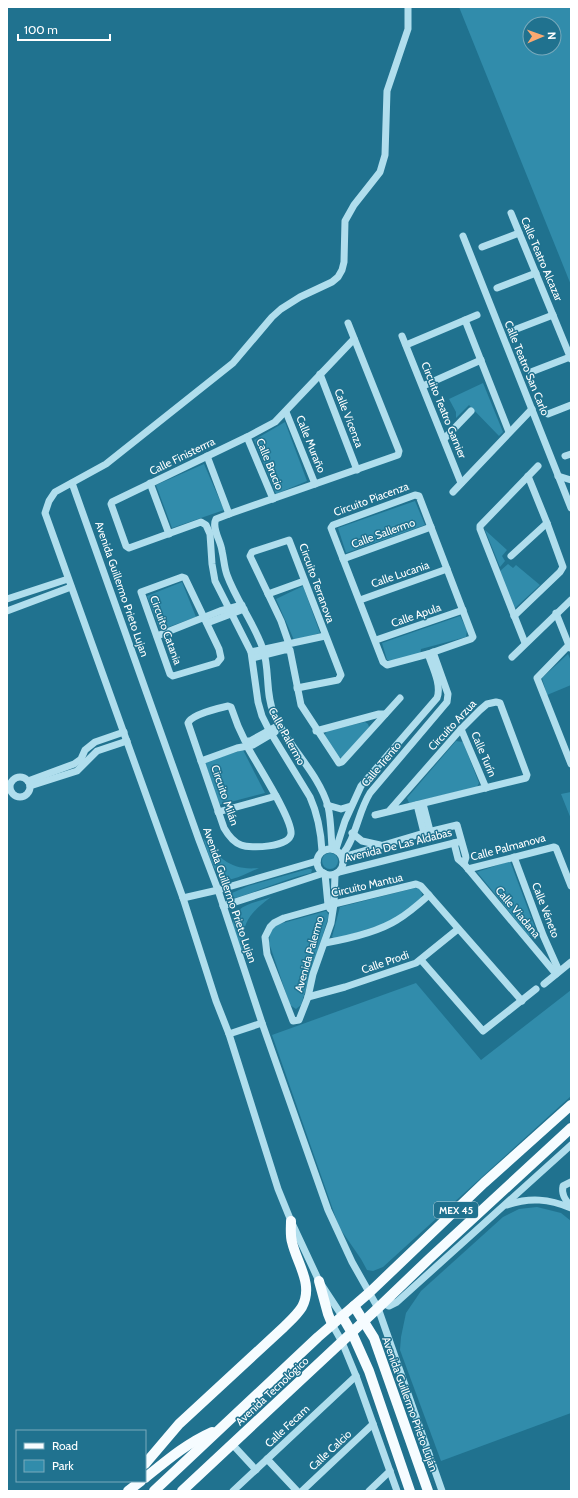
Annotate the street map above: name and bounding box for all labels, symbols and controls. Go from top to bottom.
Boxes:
scale bar [18,16,110,42]
north arrow [522,16,562,56]
text: 100 m [24,22,58,37]
text: N [545,32,559,40]
street label: Calle Teatro Alcazar [518,215,566,304]
street label: Calle Teatro San Carlo [502,318,552,418]
street label: Circuito Teatro Garnier [418,360,470,461]
street label: Calle Vicenza [331,387,367,450]
street label: Calle Muraño [293,413,329,475]
street label: Calle Finisterrra [147,434,218,478]
street label: Calle Brucio [253,436,287,492]
street label: Circuito Piacenza [331,479,411,519]
street label: Calle Sallermo [349,515,417,551]
street label: Avenida Guillermo Prieto Lujan [92,519,152,659]
street label: Circuito Terranova [296,541,338,625]
street label: Calle Lucania [369,557,432,590]
street label: Circuito Catania [147,593,185,667]
street label: Calle Apula [389,600,443,630]
street label: Circuito Arzua [425,696,480,753]
street label: Calle Palermo [265,705,309,767]
street label: Calle Turín [468,729,500,779]
street label: Calle Trento [358,738,404,790]
street label: Circuito Milán [208,763,242,827]
street label: Avenida Guillermo Prieto Lujan [200,825,260,965]
street label: Avenida De Las Aldabas [343,825,454,865]
street label: Calle Palmanova [469,830,548,864]
street label: Circuito Mantua [330,870,405,900]
street label: Calle Véneto [529,880,563,940]
street label: Calle Viadana [492,883,544,941]
street label: Avenida Palermo [291,914,327,994]
street label: Calle Prodi [359,947,411,977]
road number: MEX 45 [434,1202,478,1218]
street label: Avenida Guillermo Prieto Luján [379,1335,441,1473]
street label: Avenida Tecnológico [232,1353,312,1429]
street label: Calle Fecam [262,1402,313,1450]
street label: Calle Calcio [306,1427,354,1473]
legend [16,1430,146,1482]
text: Road [52,1438,78,1453]
text: Park [52,1458,74,1473]

